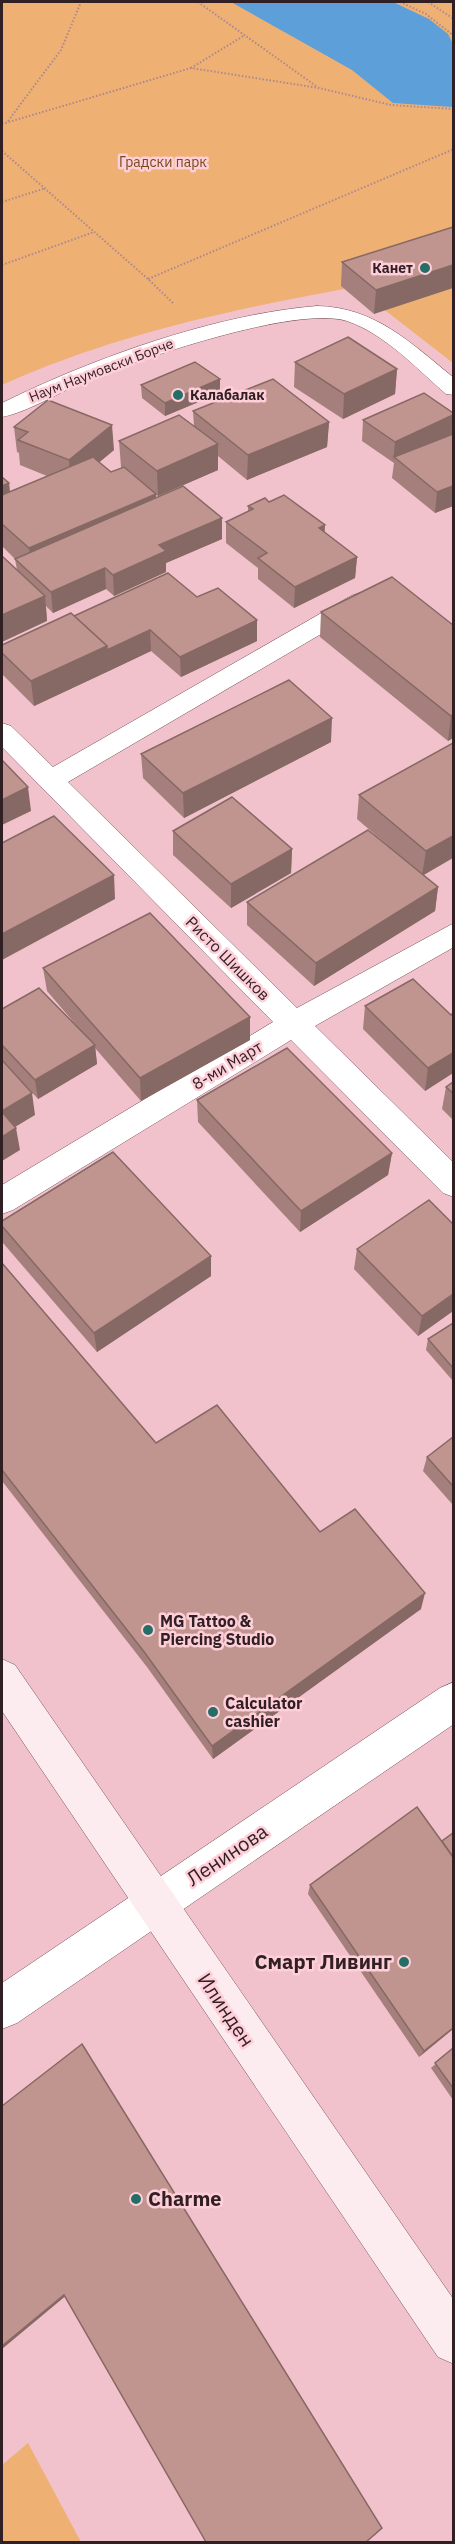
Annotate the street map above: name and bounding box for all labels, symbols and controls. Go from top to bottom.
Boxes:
park label: Градски парк [119,153,207,171]
place label: Канет [372,259,413,277]
marker: Канет [418,261,432,275]
street label: Наум Наумовски Борче [26,334,176,406]
place label: Калабалак [190,386,265,404]
marker: Калабалак [171,388,185,402]
street label: Ристо Шишков [182,912,274,1004]
street label: 8-ми Март [188,1036,266,1094]
place label: MG Tattoo & Piercing Studio [160,1611,274,1649]
marker: MG Tattoo & Piercing Studio [141,1623,155,1637]
place label: Calculator cashier [225,1693,303,1731]
marker: Calculator cashier [206,1705,220,1719]
street label: Ленинова [181,1817,273,1892]
place label: Смарт Ливинг [255,1948,392,1975]
marker: Смарт Ливинг [397,1955,411,1969]
street label: Илинден [192,1968,261,2052]
place label: Charme [148,2185,222,2212]
marker: Charme [129,2192,143,2206]

